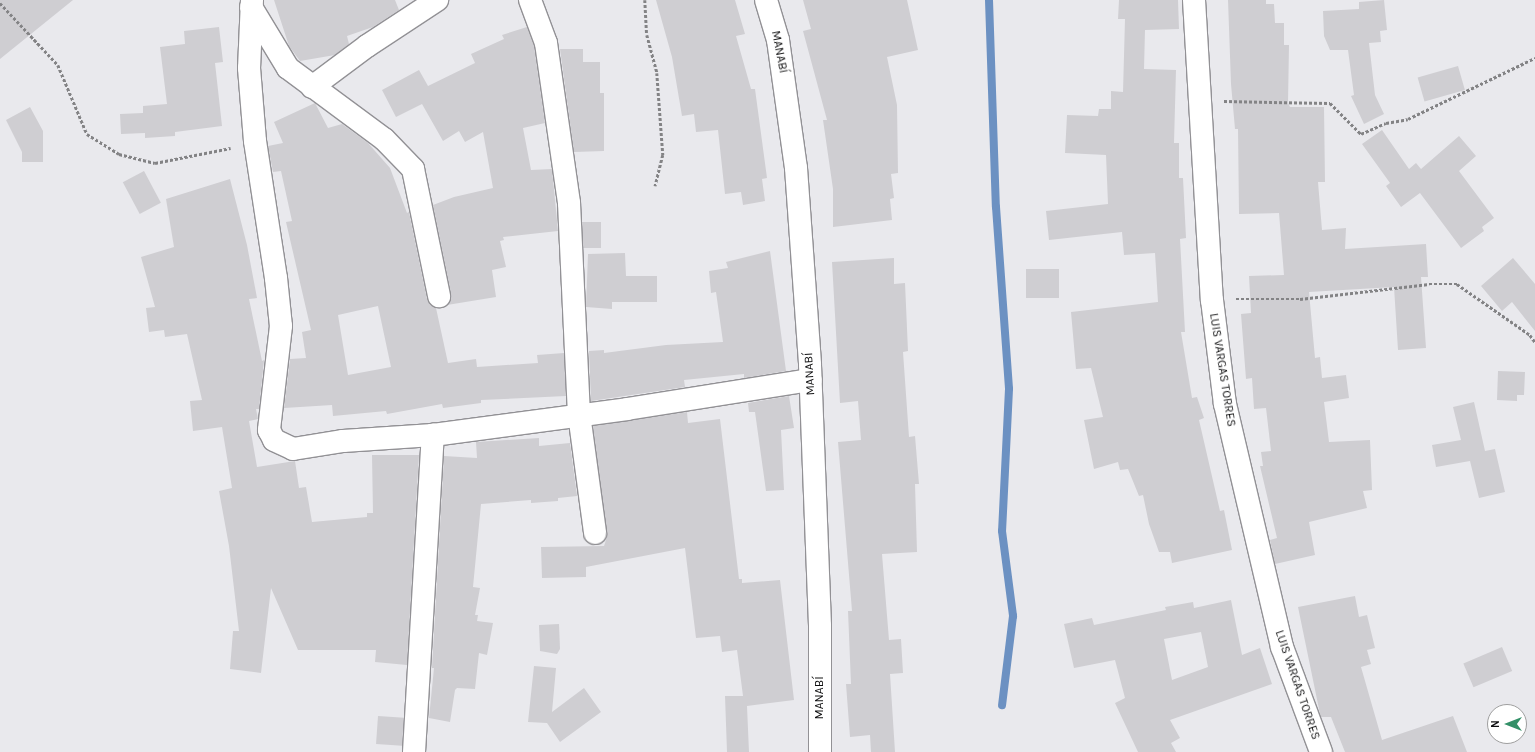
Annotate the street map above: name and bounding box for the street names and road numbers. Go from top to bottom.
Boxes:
street label: MANABÍ [768,30,790,74]
street label: LUIS VARGAS TORRES [1206,312,1238,428]
street label: MANABÍ [802,352,818,396]
street label: LUIS VARGAS TORRES [1272,628,1322,742]
street label: MANABÍ [813,677,827,719]

